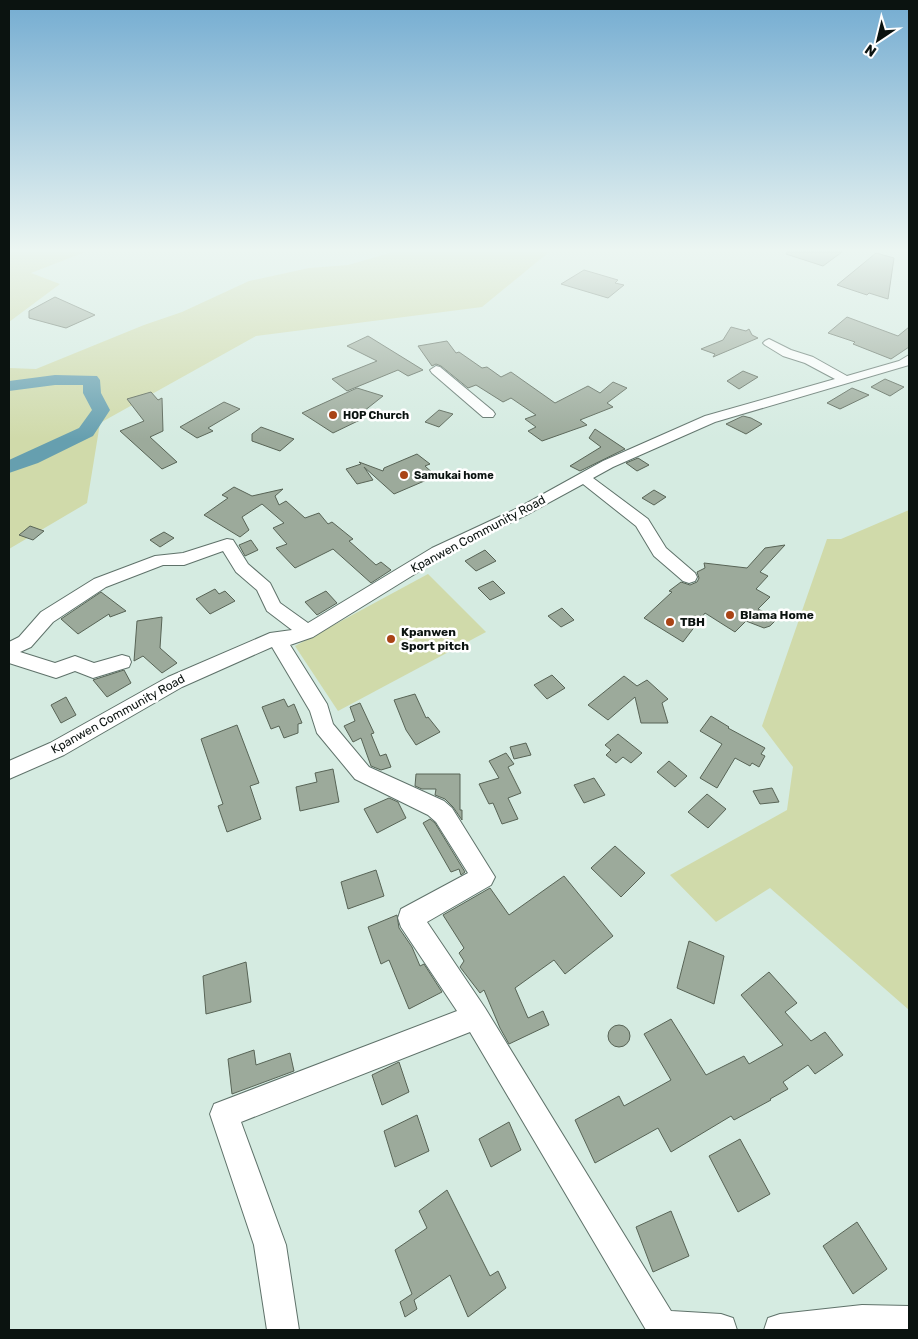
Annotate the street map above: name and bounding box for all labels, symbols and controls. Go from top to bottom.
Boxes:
north arrow [853,15,903,65]
text: N [862,40,880,60]
marker: HOP Church [327,409,339,421]
place label: HOP Church [343,409,409,422]
marker: Samukai home [398,469,410,481]
place label: Samukai home [414,469,494,482]
street label: Kpanwen Community Road [408,492,548,576]
place label: Blama Home [740,608,814,622]
marker: Blama Home [724,609,736,621]
place label: TBH [680,615,705,629]
marker: TBH [664,616,676,628]
place label: Kpanwen Sport pitch [401,625,469,653]
marker: Kpanwen Sport pitch [385,633,397,645]
street label: Kpanwen Community Road [49,671,187,757]

